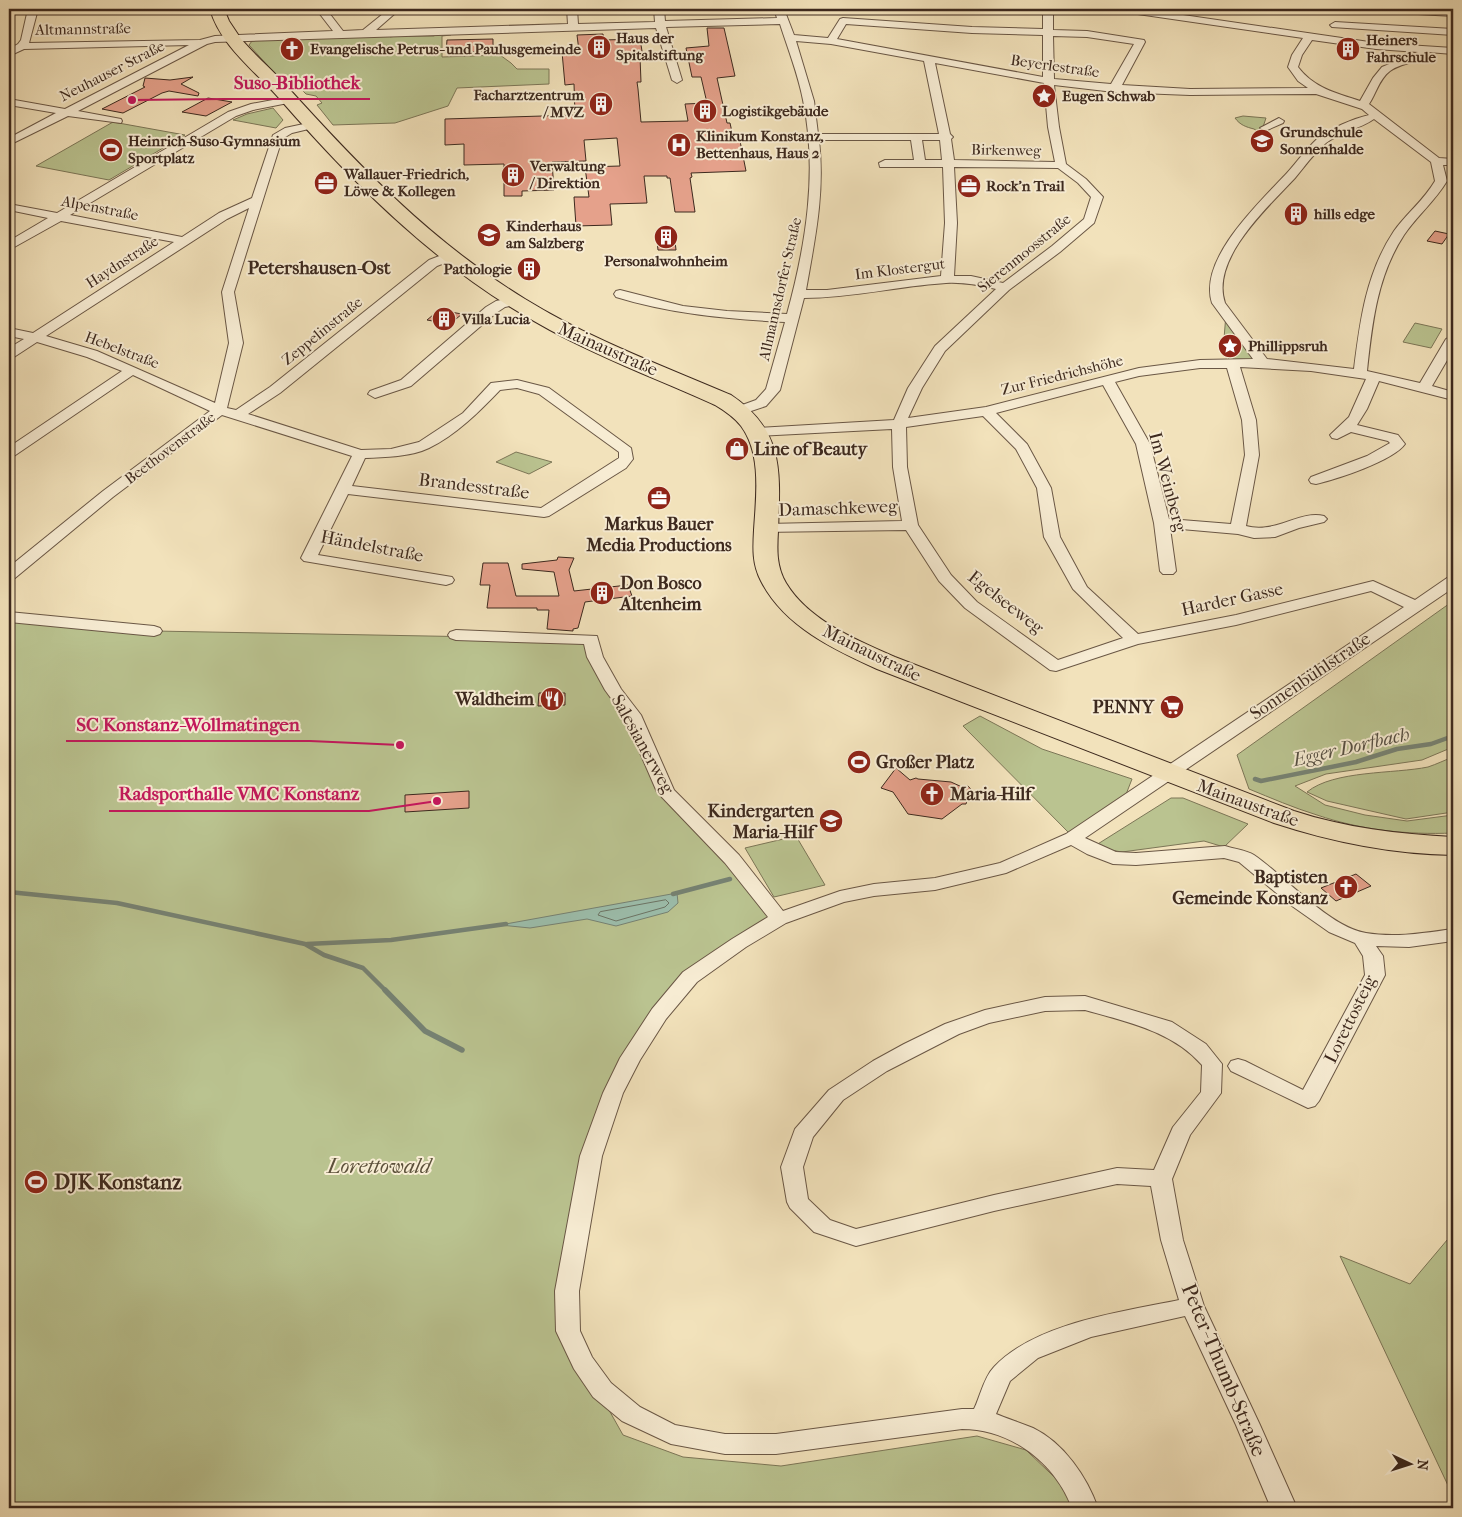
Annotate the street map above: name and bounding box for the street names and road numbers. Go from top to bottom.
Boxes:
street label: Altmannstraße [34,19,132,39]
street label: Neuhauser Straße [57,37,168,105]
street label: Beyerlestraße [1009,51,1101,81]
street label: Birkenweg [971,140,1042,160]
street label: Alpenstraße [59,192,141,224]
street label: Sierenmoosstraße [974,209,1075,296]
street label: Allmannsdorfer Straße [755,215,805,363]
street label: Haydnstraße [82,232,162,292]
street label: Im Klostergut [854,254,947,283]
street label: Zeppelinstraße [278,293,366,369]
street label: Mainaustraße [555,318,661,381]
street label: Hebelstraße [82,328,162,373]
street label: Zur Friedrichshöhe [999,351,1126,399]
street label: Beethovenstraße [121,408,219,488]
street label: Im Weinberg [1144,430,1191,535]
street label: Brandesstraße [417,469,531,504]
street label: Damaschkeweg [778,496,898,521]
street label: Händelstraße [319,526,425,567]
street label: Egelseeweg [964,566,1048,639]
street label: Harder Gasse [1179,578,1285,621]
street label: Mainaustraße [819,621,924,686]
street label: Sonnenbühlstraße [1246,628,1375,724]
street label: Salesianerweg [607,691,679,798]
street label: Mainaustraße [1194,775,1302,832]
street label: Lorettosteig [1320,971,1381,1067]
street label: Peter-Thumb-Straße [1177,1280,1271,1460]

